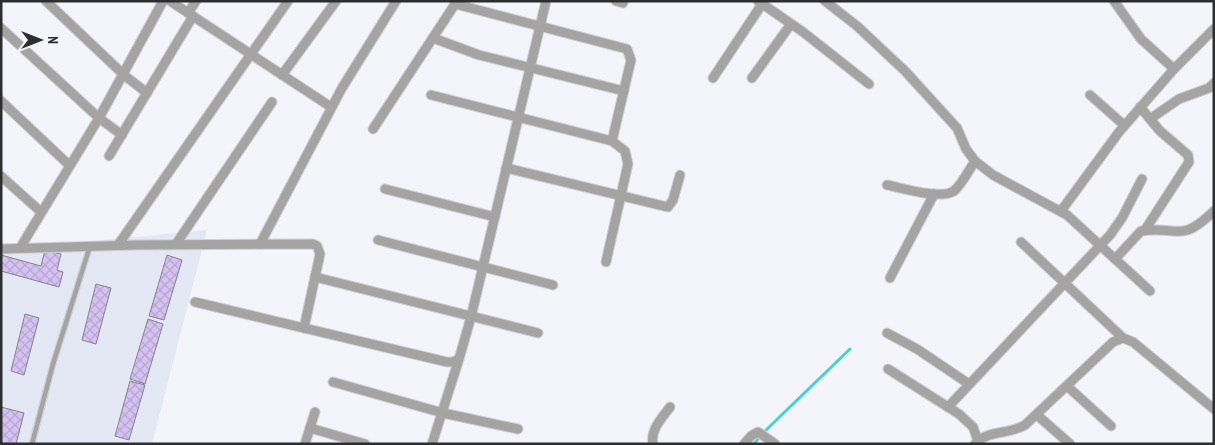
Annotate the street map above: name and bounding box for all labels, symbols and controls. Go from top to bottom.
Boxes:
north arrow [15,15,65,65]
text: N [44,36,62,44]

